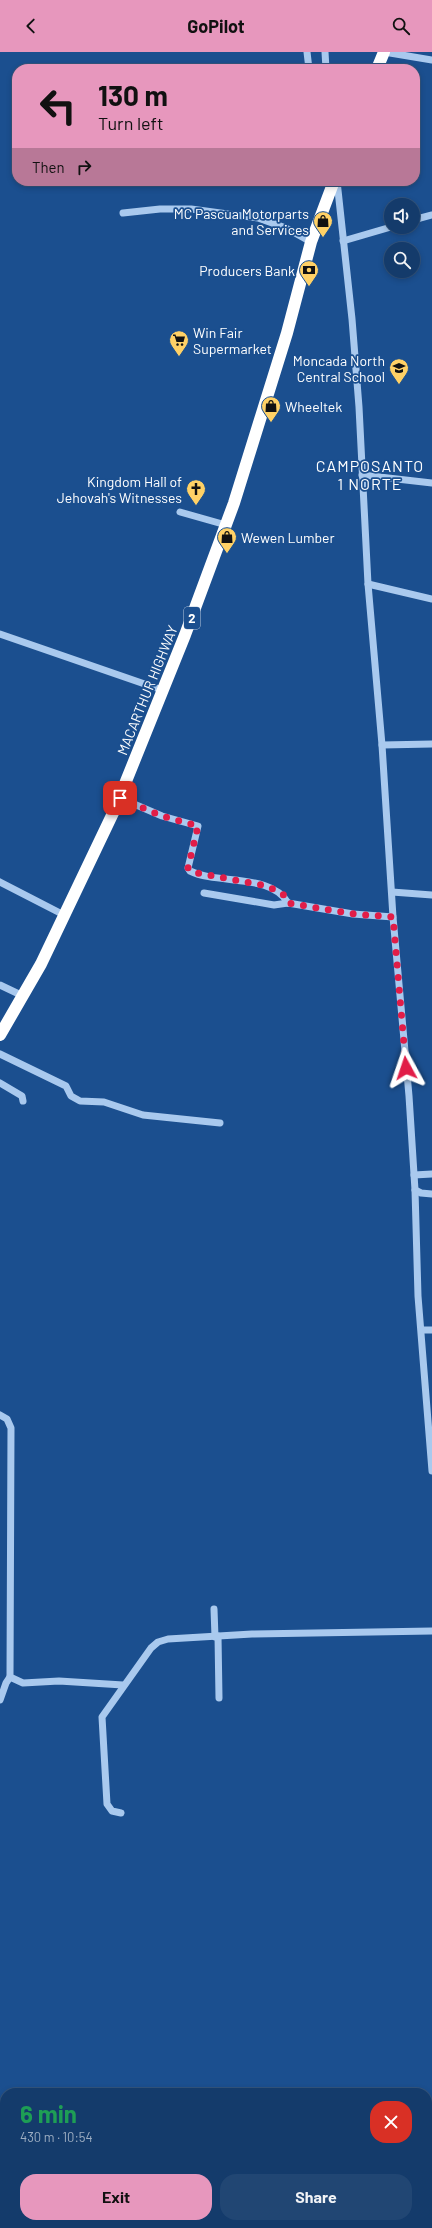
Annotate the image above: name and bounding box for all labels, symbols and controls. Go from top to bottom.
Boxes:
icon: back [20,15,42,37]
text: GoPilot [187,15,245,37]
icon: search [390,15,412,37]
text: 130 m [98,78,168,112]
icon: left [32,80,84,132]
text: Turn left [98,112,164,134]
icon: right [73,156,95,178]
text: Then [32,158,65,176]
map controls [384,198,420,278]
button: sound [384,198,420,234]
place label: MC Pascua Motorparts and Services [174,205,309,238]
shop icon: MC Pascua Motorparts and Services [312,210,334,238]
button: search [384,242,420,278]
bank icon: Producers Bank [298,259,320,287]
place label: Producers Bank [199,262,295,279]
place label: Win Fair Supermarket [193,324,272,357]
supermarket icon: Win Fair Supermarket [168,329,190,357]
place label: Moncada North Central School [293,352,385,385]
school or university icon: Moncada North Central School [388,357,410,385]
shop icon: Wheeltek [260,395,282,423]
place label: Wheeltek [285,398,342,415]
district label: CAMPOSANTO 1 NORTE [316,456,424,493]
place label: Kingdom Hall of Jehovah's Witnesses [57,473,182,506]
church icon: Kingdom Hall of Jehovah's Witnesses [185,478,207,506]
shop icon: Wewen Lumber [216,526,238,554]
place label: Wewen Lumber [241,529,335,546]
road number: 2 [184,607,200,629]
street label: MACARTHUR HIGHWAY [113,623,181,757]
pin [103,781,137,815]
icon: arrive [109,787,131,809]
position arrow [385,1047,427,1089]
text: 6 min [20,2099,77,2128]
button: close [370,2101,412,2143]
text: 430 m · 10:54 [20,2129,93,2145]
button: Exit [20,2174,212,2220]
button: Share [220,2174,412,2220]

